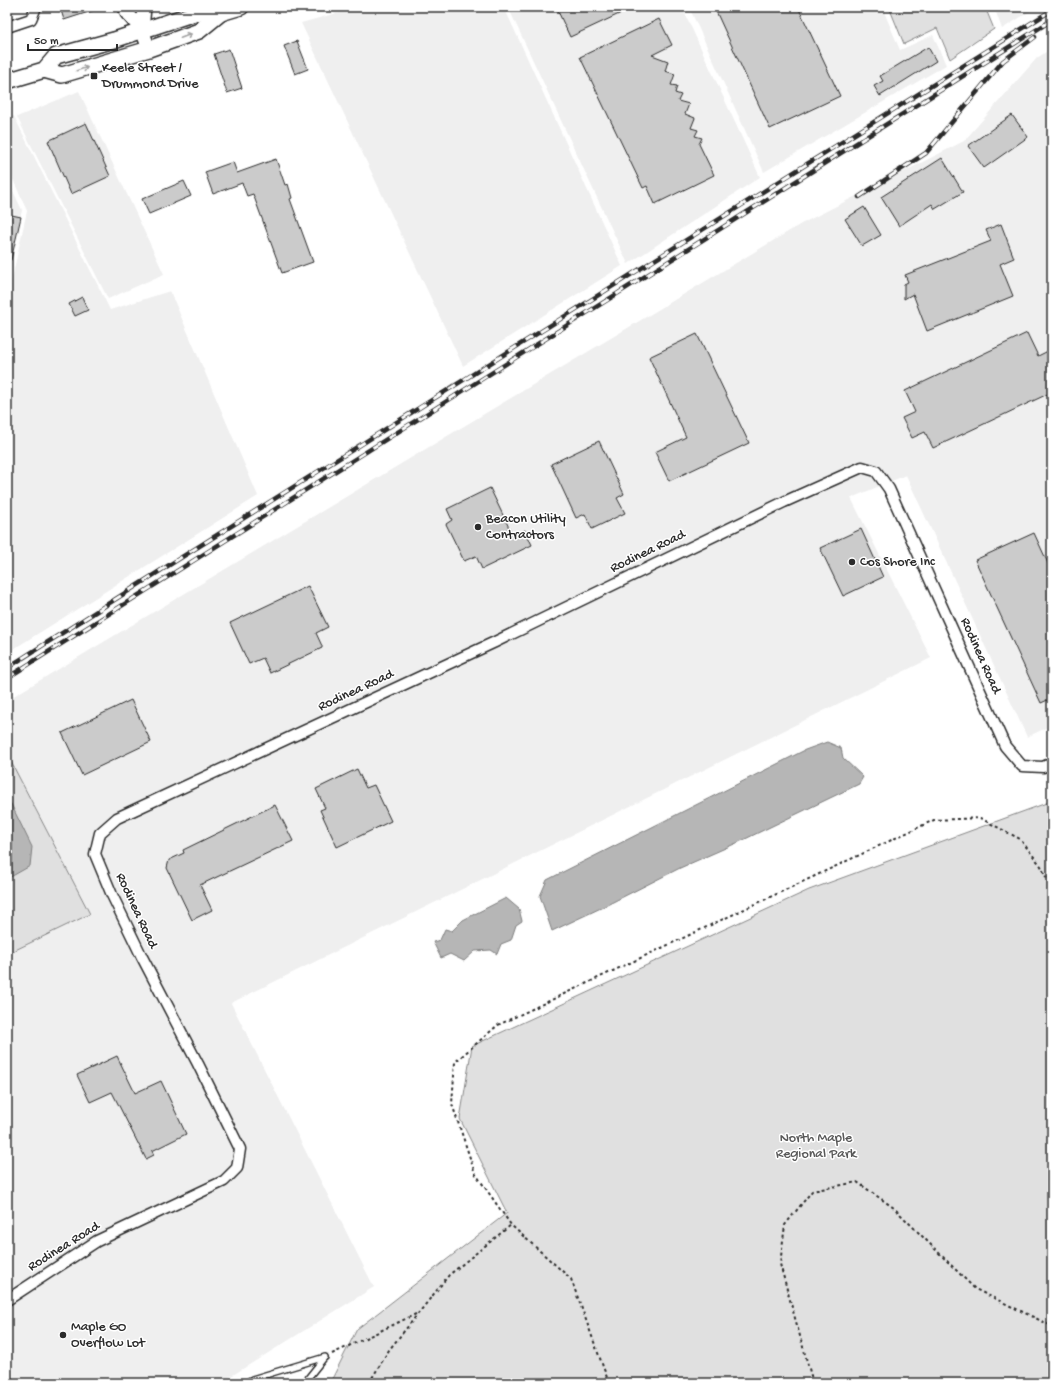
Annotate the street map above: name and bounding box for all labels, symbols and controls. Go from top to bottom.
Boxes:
scale bar [28,26,117,52]
one-way arrow [180,32,192,40]
text: 50 m [34,35,59,49]
place label: Keele Street / Drummond Drive [101,60,199,93]
one-way arrow [75,65,88,72]
marker: Keele Street / Drummond Drive [89,71,99,81]
place label: Beacon Utility Contractors [485,511,566,544]
marker: Beacon Utility Contractors [473,522,483,532]
street label: Rodinea Road [608,526,690,577]
place label: Cos Shore Inc [860,554,936,571]
marker: Cos Shore Inc [847,557,857,567]
street label: Rodinea Road [956,615,1005,698]
street label: Rodinea Road [316,665,398,716]
street label: Rodinea Road [111,871,162,953]
park label: North Maple Regional Park [776,1130,858,1163]
street label: Rodinea Road [25,1217,105,1276]
place label: Maple GO Overflow Lot [71,1319,146,1352]
marker: Maple GO Overflow Lot [58,1330,68,1340]

